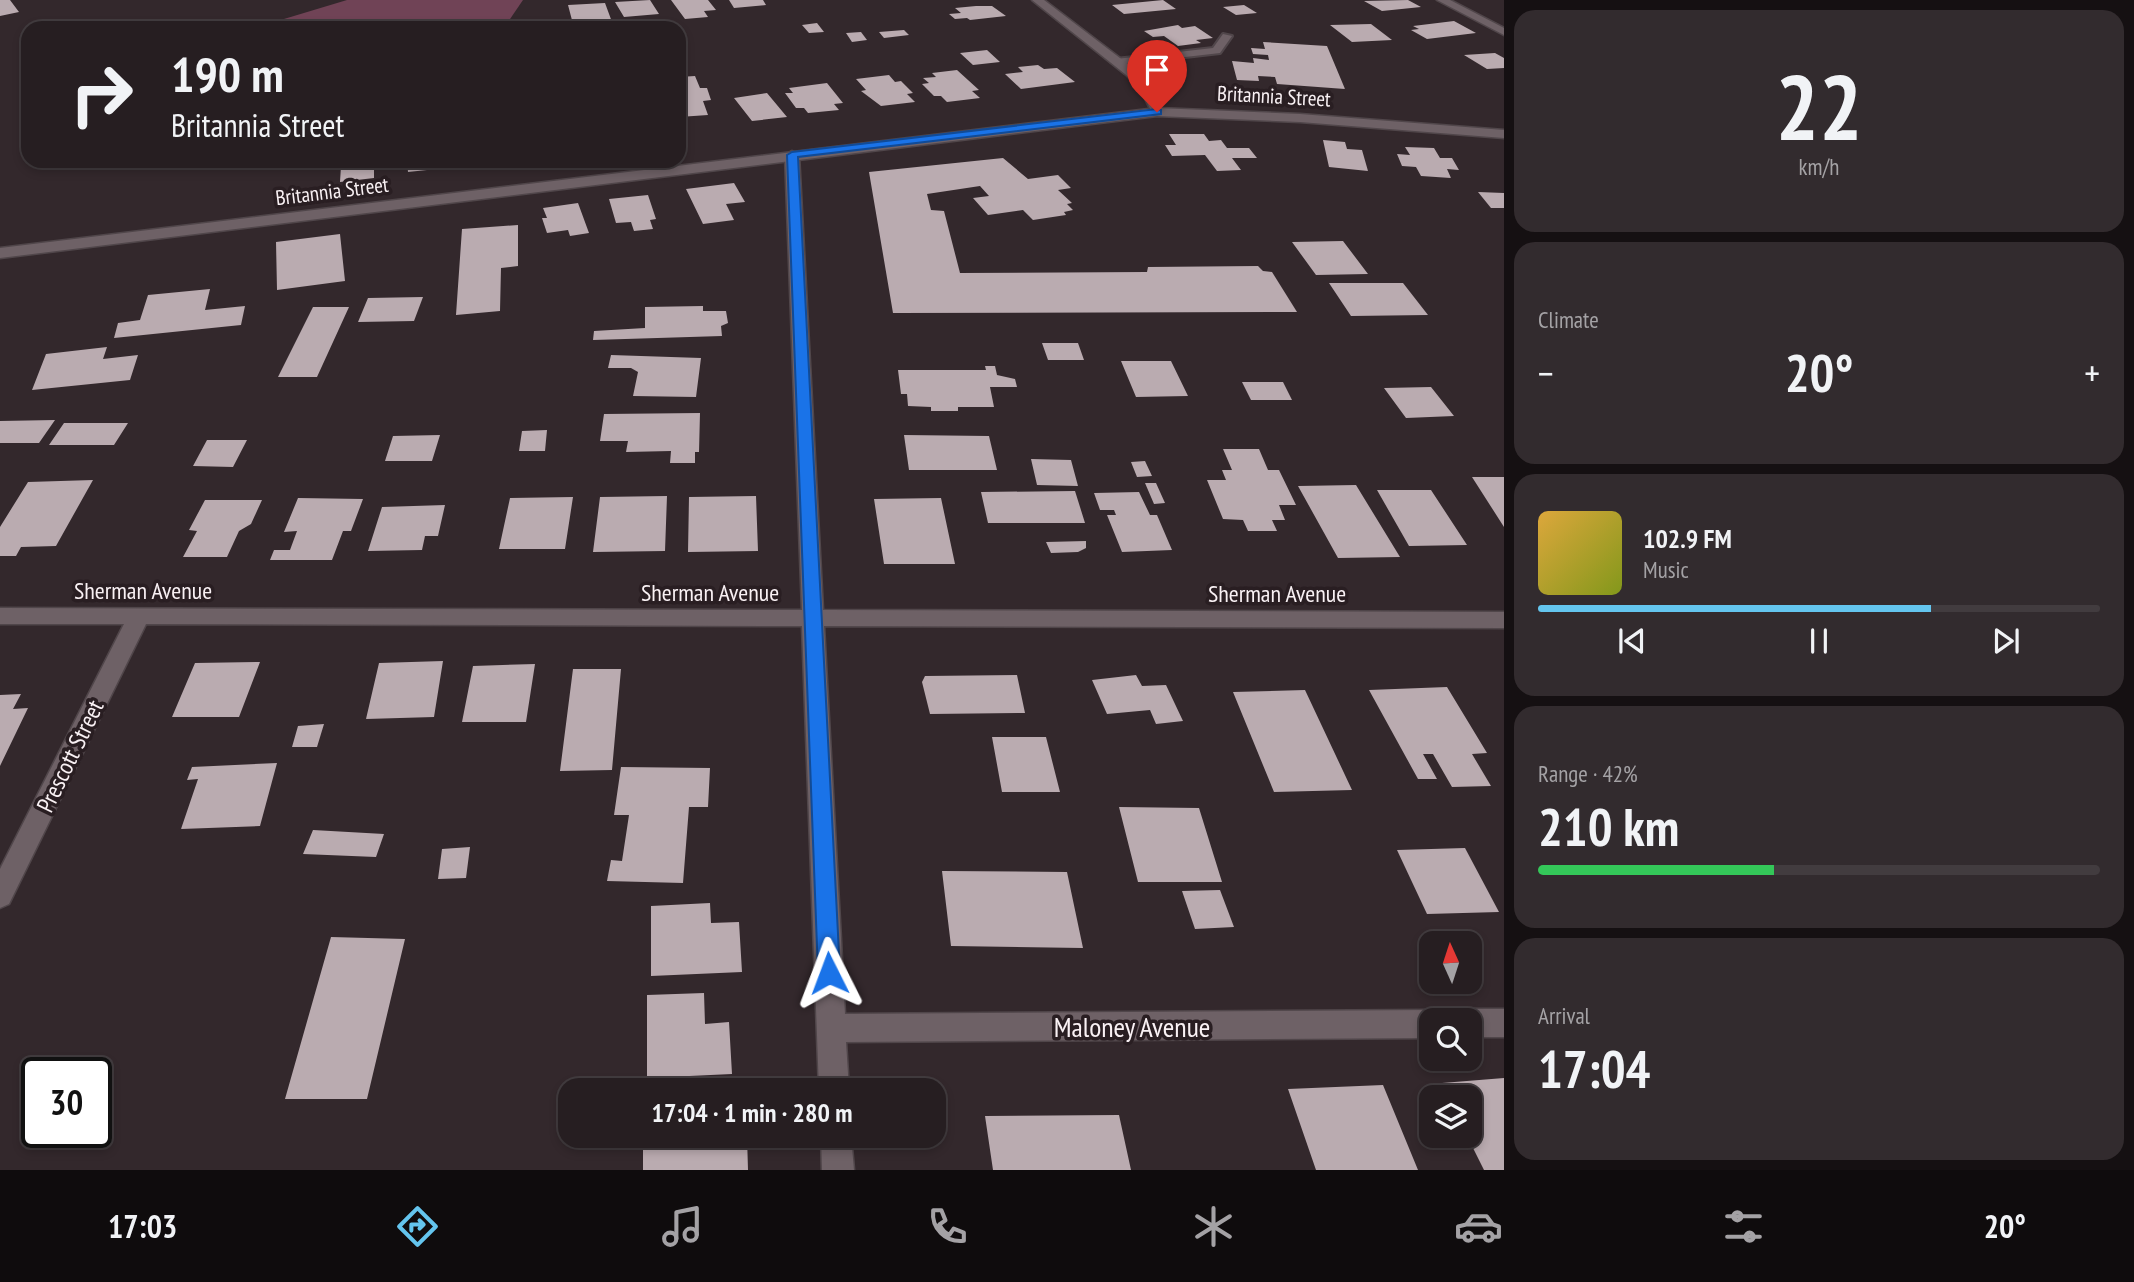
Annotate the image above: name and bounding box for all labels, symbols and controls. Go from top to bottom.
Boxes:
pin [1127,40,1187,112]
text: 190 m [171,42,284,106]
text: 22 [1776,47,1863,165]
icon: right [56,49,147,140]
icon: arrive [1138,51,1176,89]
street label: Britannia Street [1217,80,1332,112]
text: Britannia Street [171,104,344,146]
text: km/h [1799,152,1839,181]
street label: Britannia Street [274,171,390,211]
text: Climate [1538,305,1599,334]
text: 20° [1785,339,1853,406]
text: − [1538,348,1554,397]
text: + [2084,348,2100,397]
text: 102.9 FM [1643,522,1732,555]
text: Music [1643,555,1689,584]
street label: Sherman Avenue [74,575,212,606]
street label: Sherman Avenue [641,577,779,608]
street label: Sherman Avenue [1208,578,1346,609]
icon: previous [1613,622,1651,660]
icon: pause [1800,622,1838,660]
icon: next [1987,622,2025,660]
street label: Prescott Street [29,694,111,817]
text: Range · 42% [1538,759,1638,788]
text: 210 km [1538,793,1679,860]
north arrow [1419,931,1482,994]
map controls [1419,931,1482,1148]
position arrow [792,936,866,1010]
text: Arrival [1538,1001,1590,1030]
street label: Maloney Avenue [1054,1008,1210,1045]
button: search [1419,1008,1482,1071]
text: 17:04 [1538,1035,1650,1102]
speed limit sign: 30 [21,1057,112,1148]
button: layers [1419,1085,1482,1148]
text: 17:04 · 1 min · 280 m [652,1096,852,1129]
icon: directions [393,1202,442,1251]
icon: music [658,1202,707,1251]
icon: phone [923,1202,972,1251]
icon: climate [1189,1202,1238,1251]
icon: car [1454,1202,1503,1251]
icon: filters [1719,1202,1768,1251]
text: 17:03 [108,1205,177,1247]
text: 20° [1984,1205,2026,1247]

